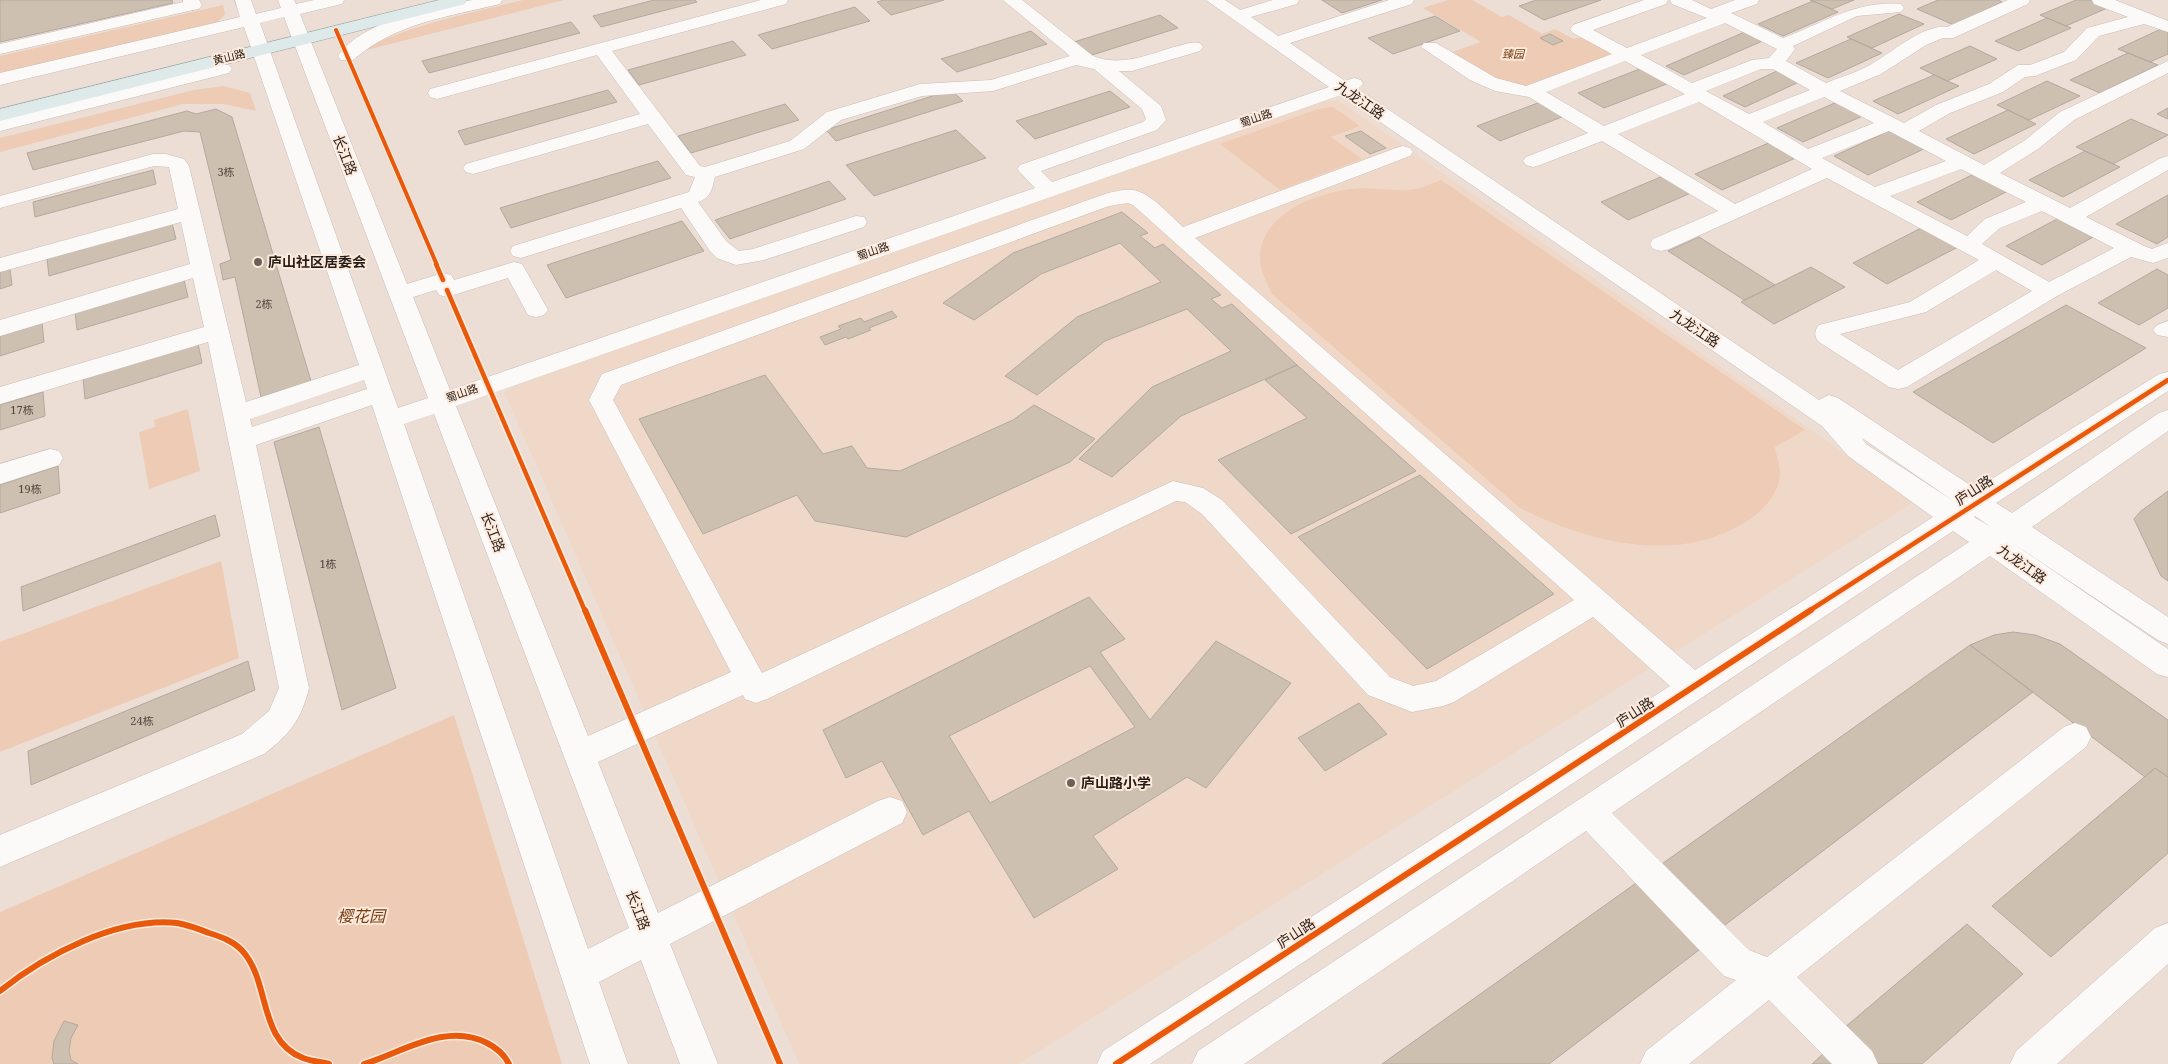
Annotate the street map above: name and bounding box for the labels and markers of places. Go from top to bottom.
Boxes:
place label: 庐山社区居委会 [268,252,366,271]
marker: 庐山社区居委会 [252,256,264,268]
place label: 庐山路小学 [1081,773,1151,792]
marker: 庐山路小学 [1065,777,1077,789]

